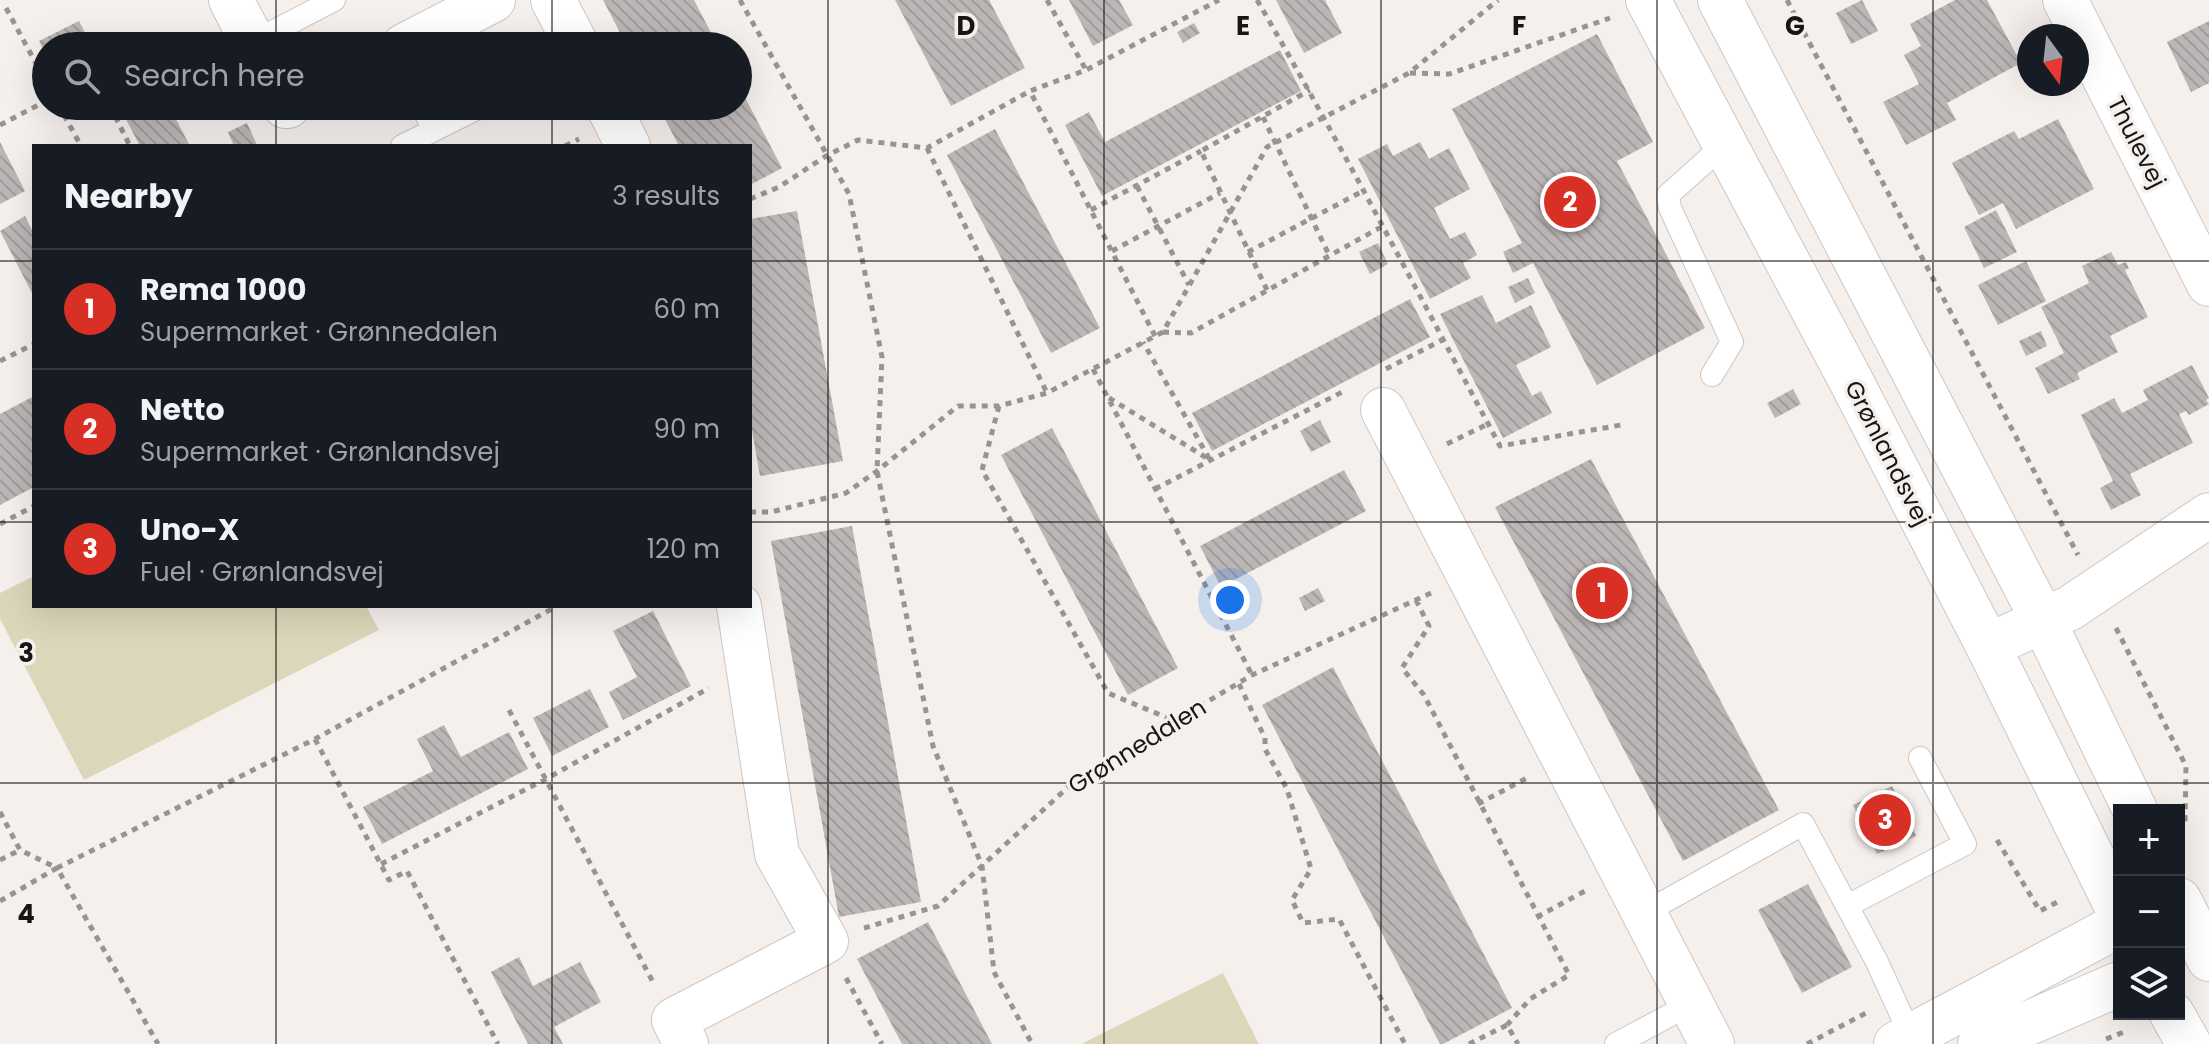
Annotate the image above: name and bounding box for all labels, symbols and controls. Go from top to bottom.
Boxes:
text: D [957,8,976,44]
text: E [1236,8,1250,44]
text: F [1512,8,1526,44]
text: G [1785,8,1805,44]
north arrow [2017,24,2089,96]
search box [32,32,752,120]
icon: search [60,54,104,98]
text: Search here [124,54,305,97]
street label: Thulevej [2100,90,2174,194]
text: Nearby [64,172,193,220]
pin: 2 [1544,172,1596,232]
text: 3 results [612,178,720,214]
text: Rema 1000 [140,268,307,311]
text: 1 [85,291,95,327]
text: 60 m [653,291,720,327]
text: Supermarket · Grønnedalen [140,314,498,350]
street label: Grønlandsvej [1837,375,1939,531]
text: Netto [140,388,225,431]
text: 2 [83,411,97,447]
text: 90 m [654,411,720,447]
text: Supermarket · Grønlandsvej [140,434,500,470]
text: Uno-X [140,508,239,551]
text: 3 [82,531,98,567]
text: 120 m [647,531,720,567]
text: Fuel · Grønlandsvej [140,554,384,590]
pin: 1 [1576,563,1628,623]
your location [1210,580,1250,620]
text: 3 [18,635,34,671]
street label: Grønnedalen [1062,690,1212,802]
pin: 3 [1859,790,1911,850]
map controls [2113,804,2185,1020]
button: + [2113,804,2185,876]
button: − [2113,876,2185,948]
text: 4 [17,896,35,932]
button: layers [2113,948,2185,1020]

